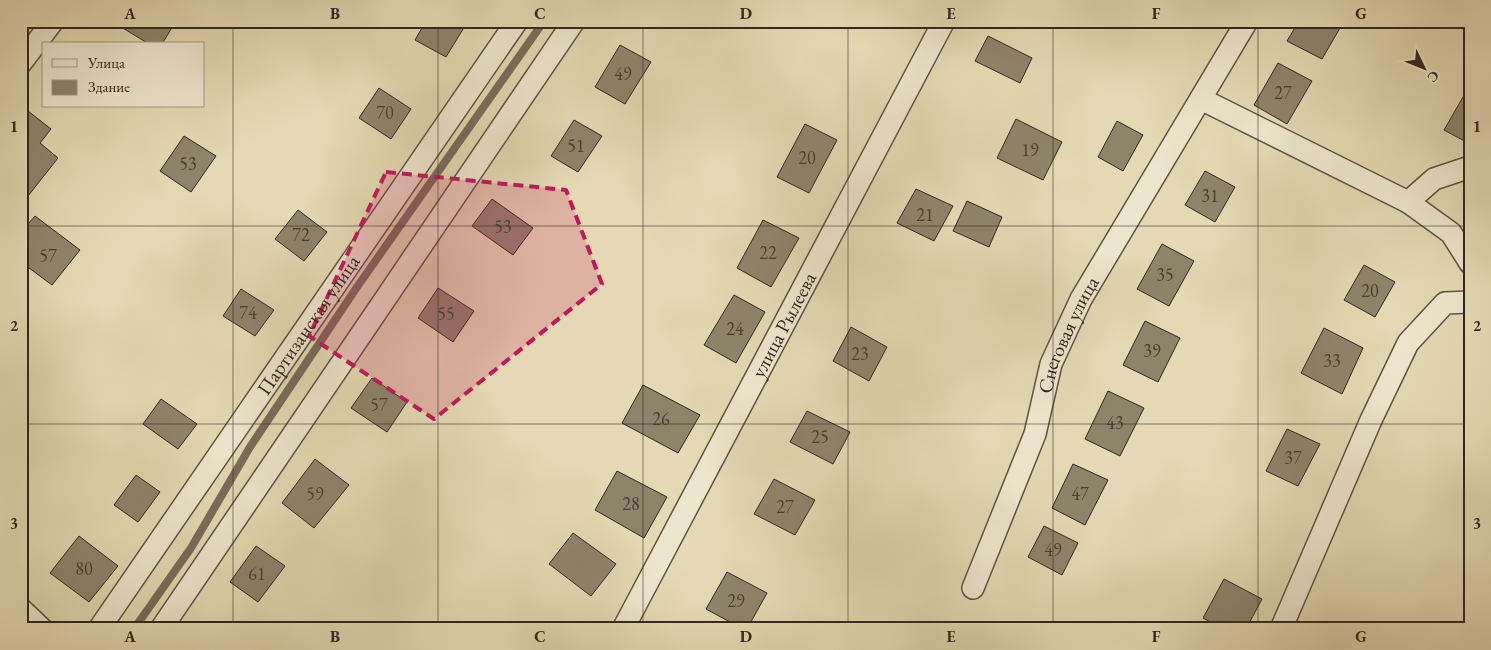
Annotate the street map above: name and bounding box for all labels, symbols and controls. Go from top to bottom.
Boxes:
text: A [123,3,136,24]
text: B [330,3,340,24]
text: C [534,3,546,24]
text: D [740,3,752,24]
text: E [946,3,956,24]
text: F [1152,3,1161,24]
text: G [1355,3,1367,24]
legend [42,42,205,108]
north arrow [1398,42,1448,92]
text: Улица [87,53,125,72]
house number: 49 [614,62,632,85]
text: С [1423,67,1443,87]
text: Здание [88,77,130,96]
house number: 27 [1274,81,1292,104]
house number: 70 [376,101,394,124]
text: 1 [10,116,18,137]
text: 1 [1473,116,1481,137]
house number: 51 [567,134,585,157]
house number: 19 [1021,138,1039,161]
house number: 20 [798,146,816,169]
house number: 53 [179,152,197,175]
house number: 31 [1201,184,1219,207]
house number: 21 [916,203,934,226]
house number: 53 [494,215,512,238]
house number: 72 [292,223,310,246]
house number: 22 [759,241,777,264]
house number: 57 [39,244,57,267]
street label: Партизанская улица [251,250,365,400]
house number: 35 [1156,263,1174,286]
street label: улица Рылеева [745,268,822,382]
street label: Снеговая улица [1032,271,1105,396]
house number: 20 [1361,279,1379,302]
house number: 74 [239,301,257,324]
house number: 55 [437,302,455,325]
text: 2 [10,315,19,336]
text: 2 [1473,315,1482,336]
house number: 24 [726,317,744,340]
house number: 39 [1143,339,1161,362]
house number: 23 [851,342,869,365]
house number: 33 [1323,349,1341,372]
house number: 57 [370,393,388,416]
house number: 26 [652,407,670,430]
house number: 43 [1106,411,1124,434]
house number: 25 [811,425,829,448]
house number: 37 [1284,446,1302,469]
house number: 59 [306,482,324,505]
house number: 47 [1071,482,1089,505]
house number: 28 [622,492,640,515]
house number: 27 [776,495,794,518]
text: 3 [10,513,18,534]
text: 3 [1473,513,1481,534]
house number: 49 [1044,538,1062,561]
house number: 80 [75,557,93,580]
house number: 61 [248,562,266,585]
house number: 29 [727,589,745,612]
text: A [123,626,136,647]
text: B [330,626,340,647]
text: C [534,626,546,647]
text: D [740,626,752,647]
text: E [946,626,956,647]
text: F [1152,626,1161,647]
text: G [1355,626,1367,647]

